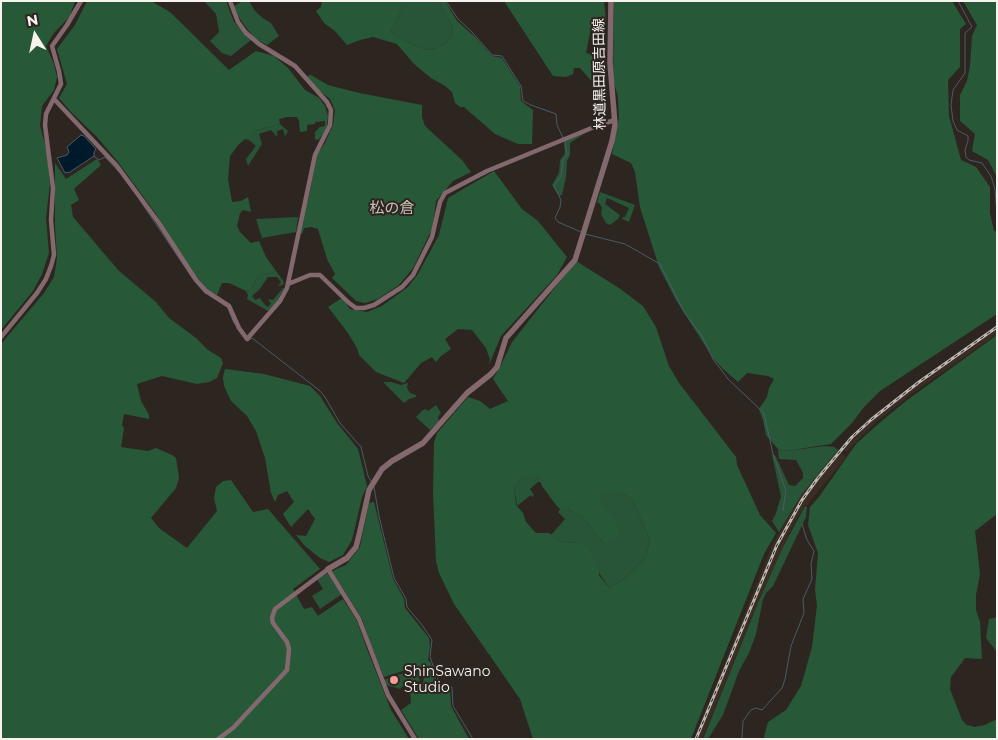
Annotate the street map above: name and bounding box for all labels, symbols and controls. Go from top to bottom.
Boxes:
north arrow [10,10,60,60]
text: N [25,10,40,30]
street label: 林道黒田原吉田線 [591,18,609,130]
district label: 松の倉 [370,200,414,218]
place label: ShinSawano Studio [404,664,491,696]
marker: ShinSawano Studio [388,674,400,686]

